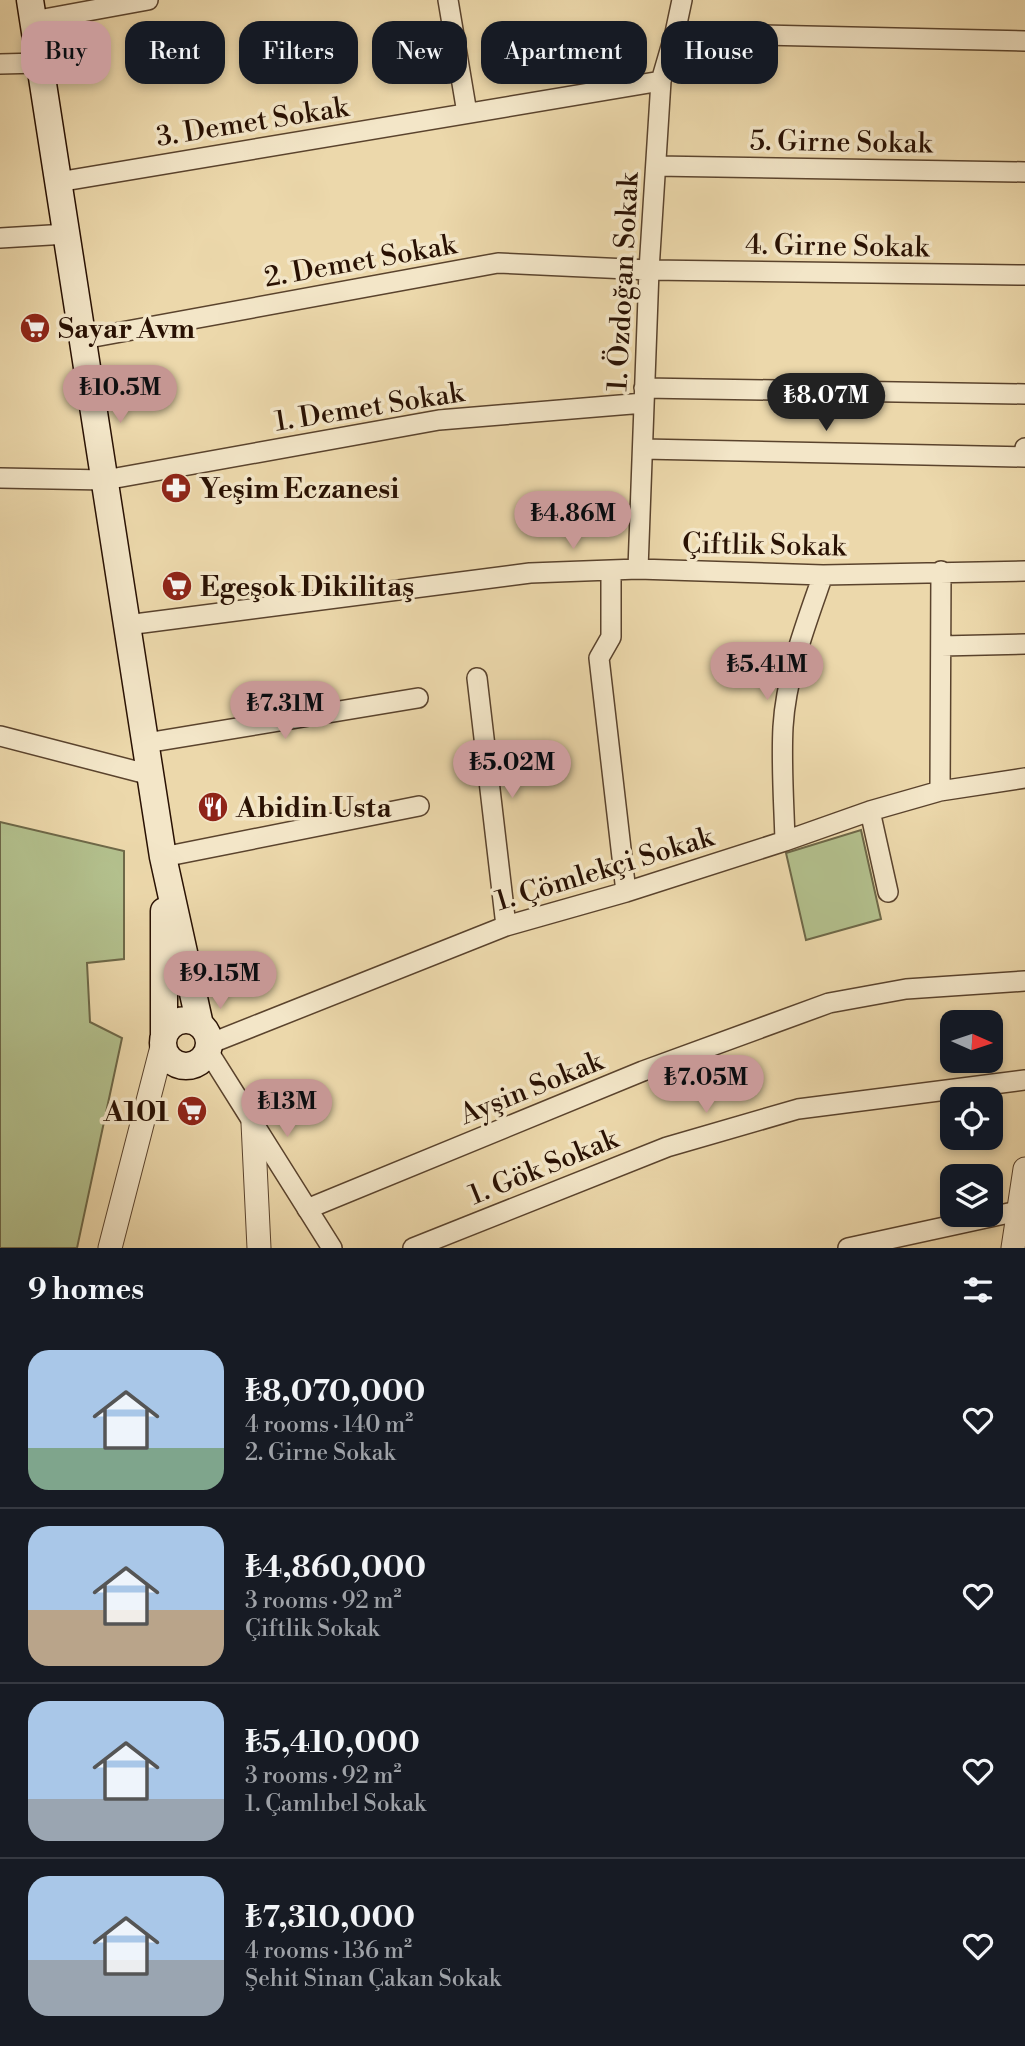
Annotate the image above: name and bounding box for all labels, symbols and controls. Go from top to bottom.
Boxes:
chip: Buy [21,21,111,84]
chip: Rent [125,21,225,84]
chip: Filters [239,21,358,84]
chip: New [372,21,467,84]
chip: Apartment [481,21,647,84]
chip: House [661,21,778,84]
street label: 3. Demet Sokak [154,90,352,155]
street label: 5. Girne Sokak [749,123,934,162]
street label: 1. Özdoğan Sokak [599,170,647,392]
street label: 2. Demet Sokak [261,227,460,296]
street label: 4. Girne Sokak [745,227,931,266]
supermarket icon: Sayar Avm [18,311,52,345]
place label: Sayar Avm [58,312,195,347]
pin: ₺10.5M [63,366,177,425]
text: ₺10.5M [79,374,161,402]
pin: ₺8.07M [769,374,883,433]
street label: 1. Demet Sokak [272,375,468,440]
text: ₺8.07M [783,382,869,410]
pharmacy icon: Yeşim Eczanesi [159,471,193,505]
place label: Yeşim Eczanesi [199,472,399,507]
pin: ₺4.86M [516,491,630,551]
text: ₺4.86M [530,500,616,528]
street label: Çiftlik Sokak [682,527,848,564]
supermarket icon: Egeşok Dikilitaş [160,569,194,603]
place label: Egeşok Dikilitaş [200,570,414,605]
pin: ₺5.41M [710,642,824,702]
text: ₺5.41M [726,651,808,679]
pin: ₺7.31M [228,682,342,741]
text: ₺7.31M [246,690,324,718]
pin: ₺5.02M [455,740,569,800]
text: ₺5.02M [469,749,555,777]
restaurant icon: Abidin Usta [196,790,230,824]
place label: Abidin Usta [235,791,392,826]
street label: 1. Çömlekçi Sokak [491,819,719,919]
pin: ₺9.15M [163,951,277,1011]
text: ₺9.15M [180,960,260,988]
north arrow [940,1010,1003,1073]
map controls [940,1010,1003,1227]
street label: Ayşin Sokak [454,1043,610,1133]
pin: ₺7.05M [649,1056,763,1115]
text: ₺7.05M [664,1064,748,1092]
pin: ₺13M [246,1080,328,1139]
button: locate [940,1087,1003,1150]
text: ₺13M [257,1088,317,1116]
supermarket icon: A101 [175,1094,209,1128]
place label: A101 [103,1095,170,1130]
street label: 1. Gök Sokak [464,1121,624,1213]
button: layers [940,1164,1003,1227]
text: 9 homes [28,1271,144,1309]
icon: filters [959,1271,997,1309]
text: ₺8,070,000 [245,1373,425,1411]
icon: home [84,1378,168,1462]
icon: heart [959,1401,997,1439]
text: 4 rooms · 140 m² [245,1411,413,1439]
text: 2. Girne Sokak [245,1439,395,1467]
text: ₺4,860,000 [245,1549,426,1587]
icon: home [84,1554,168,1638]
icon: heart [959,1577,997,1615]
text: 3 rooms · 92 m² [245,1587,401,1615]
text: Çiftlik Sokak [245,1615,380,1643]
text: ₺5,410,000 [245,1724,420,1762]
icon: home [84,1729,168,1813]
icon: heart [959,1752,997,1790]
text: 3 rooms · 92 m² [245,1762,401,1790]
text: 1. Çamlıbel Sokak [245,1790,426,1818]
text: ₺7,310,000 [245,1899,415,1937]
icon: home [84,1904,168,1988]
icon: heart [959,1927,997,1965]
text: 4 rooms · 136 m² [245,1937,412,1965]
text: Şehit Sinan Çakan Sokak [245,1965,501,1993]

